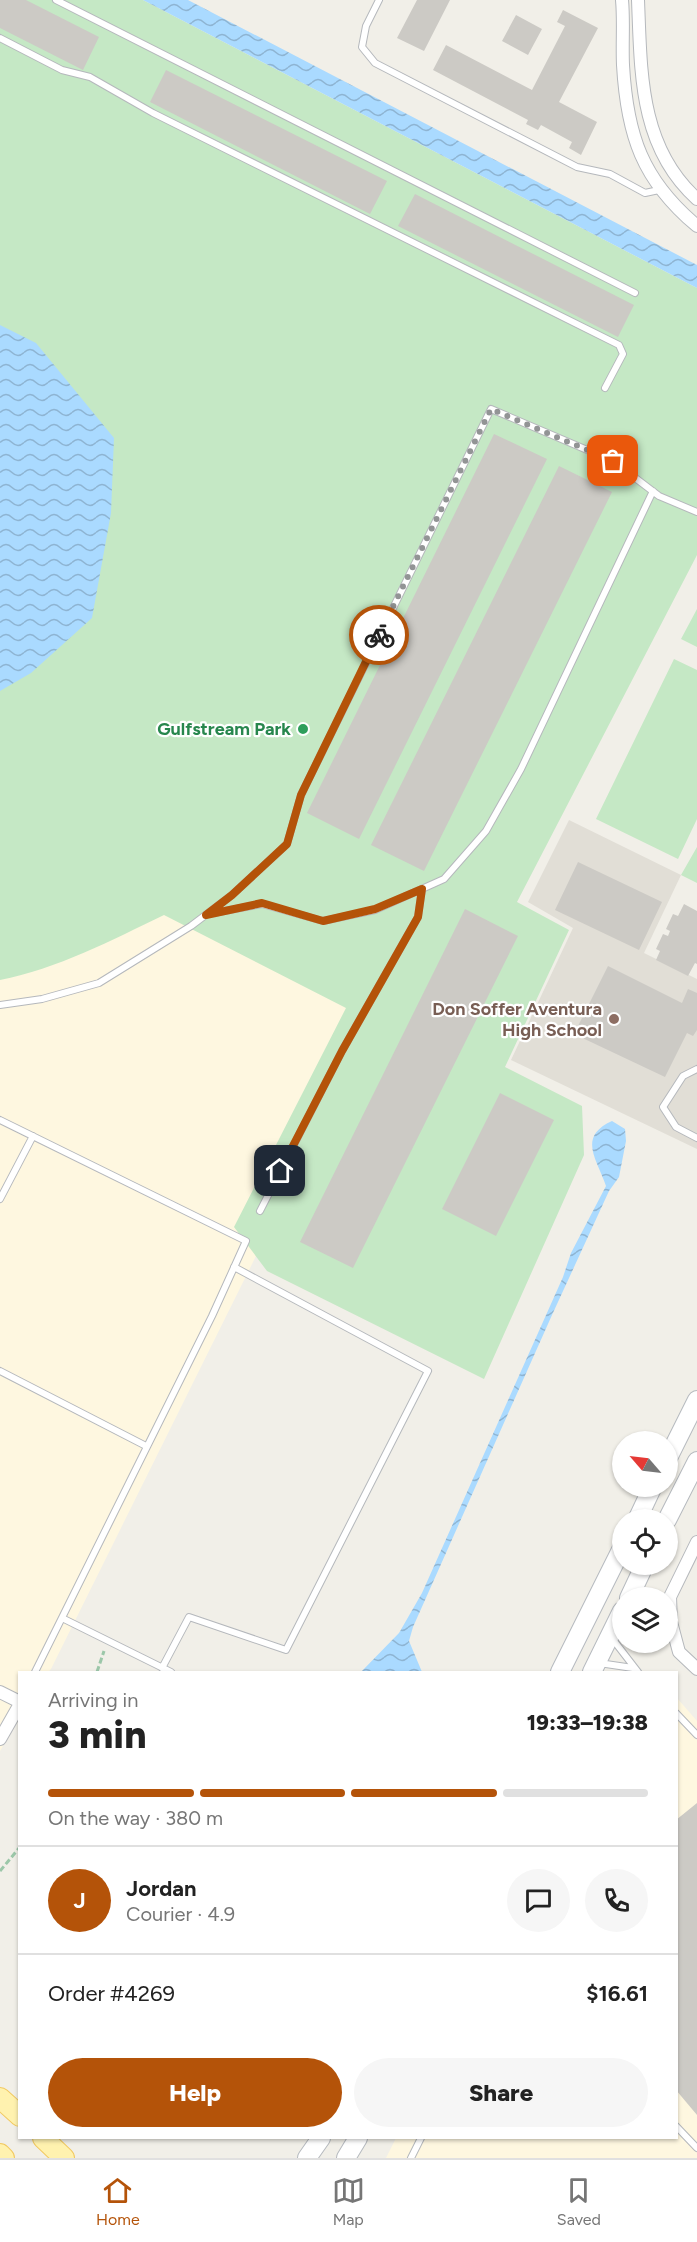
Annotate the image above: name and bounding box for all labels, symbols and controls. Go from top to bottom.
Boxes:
pin [587,435,638,486]
icon: bag [596,444,629,477]
courier [349,605,409,665]
icon: bike [363,619,396,652]
place label: Gulfstream Park [157,718,291,740]
marker: Gulfstream Park [296,722,310,736]
place label: Don Soffer Aventura High School [432,998,602,1041]
marker: Don Soffer Aventura High School [607,1012,621,1026]
pin [254,1145,305,1196]
icon: home [263,1154,296,1187]
north arrow [612,1431,678,1497]
map controls [612,1431,678,1653]
button: locate [612,1509,678,1575]
button: layers [612,1587,678,1653]
text: Arriving in [48,1688,138,1712]
text: 19:33–19:38 [527,1709,648,1736]
text: 3 min [48,1711,146,1758]
text: On the way · 380 m [48,1806,223,1830]
button: chat [507,1869,570,1932]
button: phone [585,1869,648,1932]
text: Jordan [126,1875,197,1902]
text: J [73,1887,86,1914]
text: Courier · 4.9 [126,1902,235,1926]
text: Order #4269 [48,1980,175,2007]
text: $16.61 [586,1980,648,2007]
button: Help [48,2058,342,2127]
button: Share [354,2058,648,2127]
tab: Home [96,2174,140,2229]
tab: Map [332,2174,365,2229]
tab: Saved [557,2174,601,2229]

